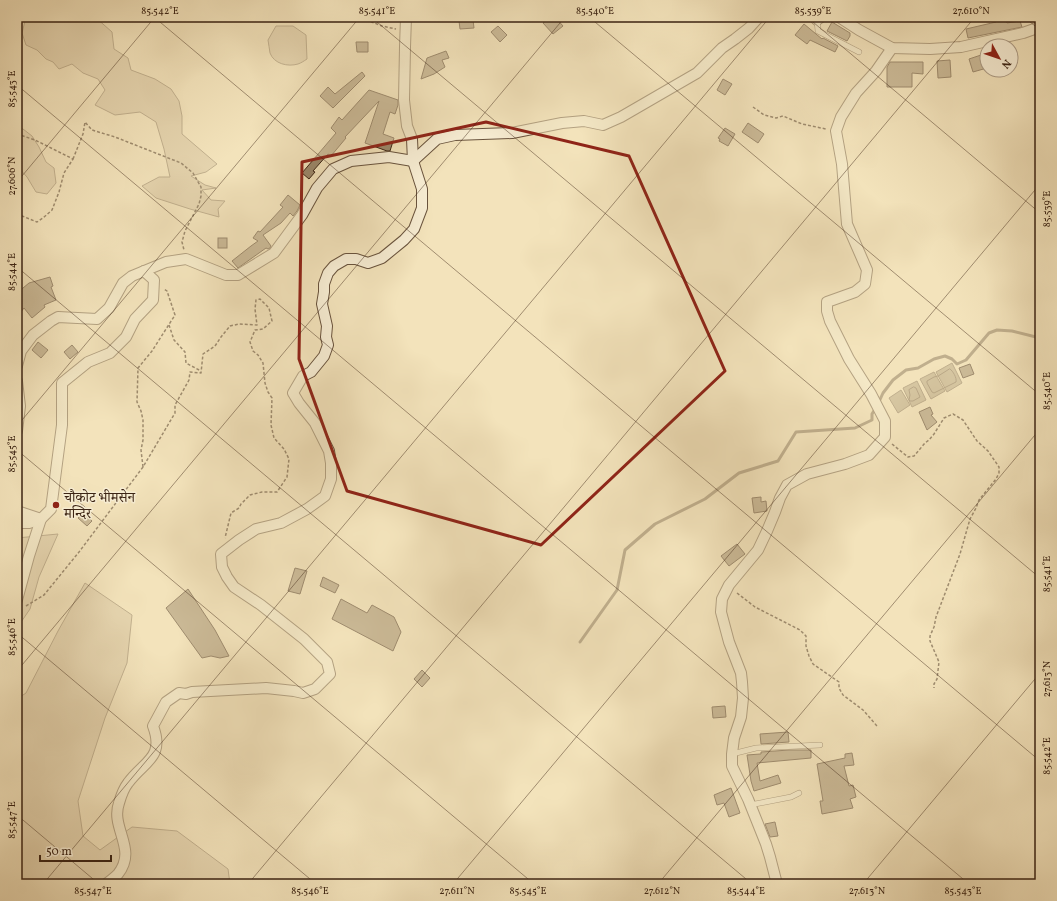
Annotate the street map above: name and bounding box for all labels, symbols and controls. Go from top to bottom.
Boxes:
text: 85.542°E [141,4,179,18]
text: 85.541°E [359,4,395,18]
text: 85.540°E [576,4,614,18]
text: 85.539°E [795,4,831,18]
text: 27.610°N [952,4,990,18]
north arrow [979,38,1019,78]
text: N [997,56,1014,71]
text: 85.543°E [5,70,19,108]
text: 27.606°N [5,156,19,195]
text: 85.539°E [1040,191,1054,227]
text: 85.544°E [5,253,19,291]
text: 85.540°E [1040,372,1054,410]
text: 85.545°E [5,436,19,473]
place label: चौकोट भीमसेन मन्दिर [63,488,136,524]
marker: चौकोट भीमसेन मन्दिर [51,500,61,510]
text: 85.541°E [1040,556,1054,592]
text: 85.546°E [5,618,19,656]
text: 27.613°N [1040,660,1054,697]
text: 85.542°E [1040,737,1054,775]
text: 85.547°E [5,801,19,839]
scale bar [40,837,111,863]
text: 50 m [46,844,72,860]
text: 85.547°E [74,884,112,898]
text: 85.546°E [291,884,329,898]
text: 27.611°N [439,884,475,898]
text: 85.545°E [510,884,547,898]
text: 27.612°N [644,884,681,898]
text: 85.544°E [727,884,765,898]
text: 27.613°N [849,884,886,898]
text: 85.543°E [944,884,982,898]

